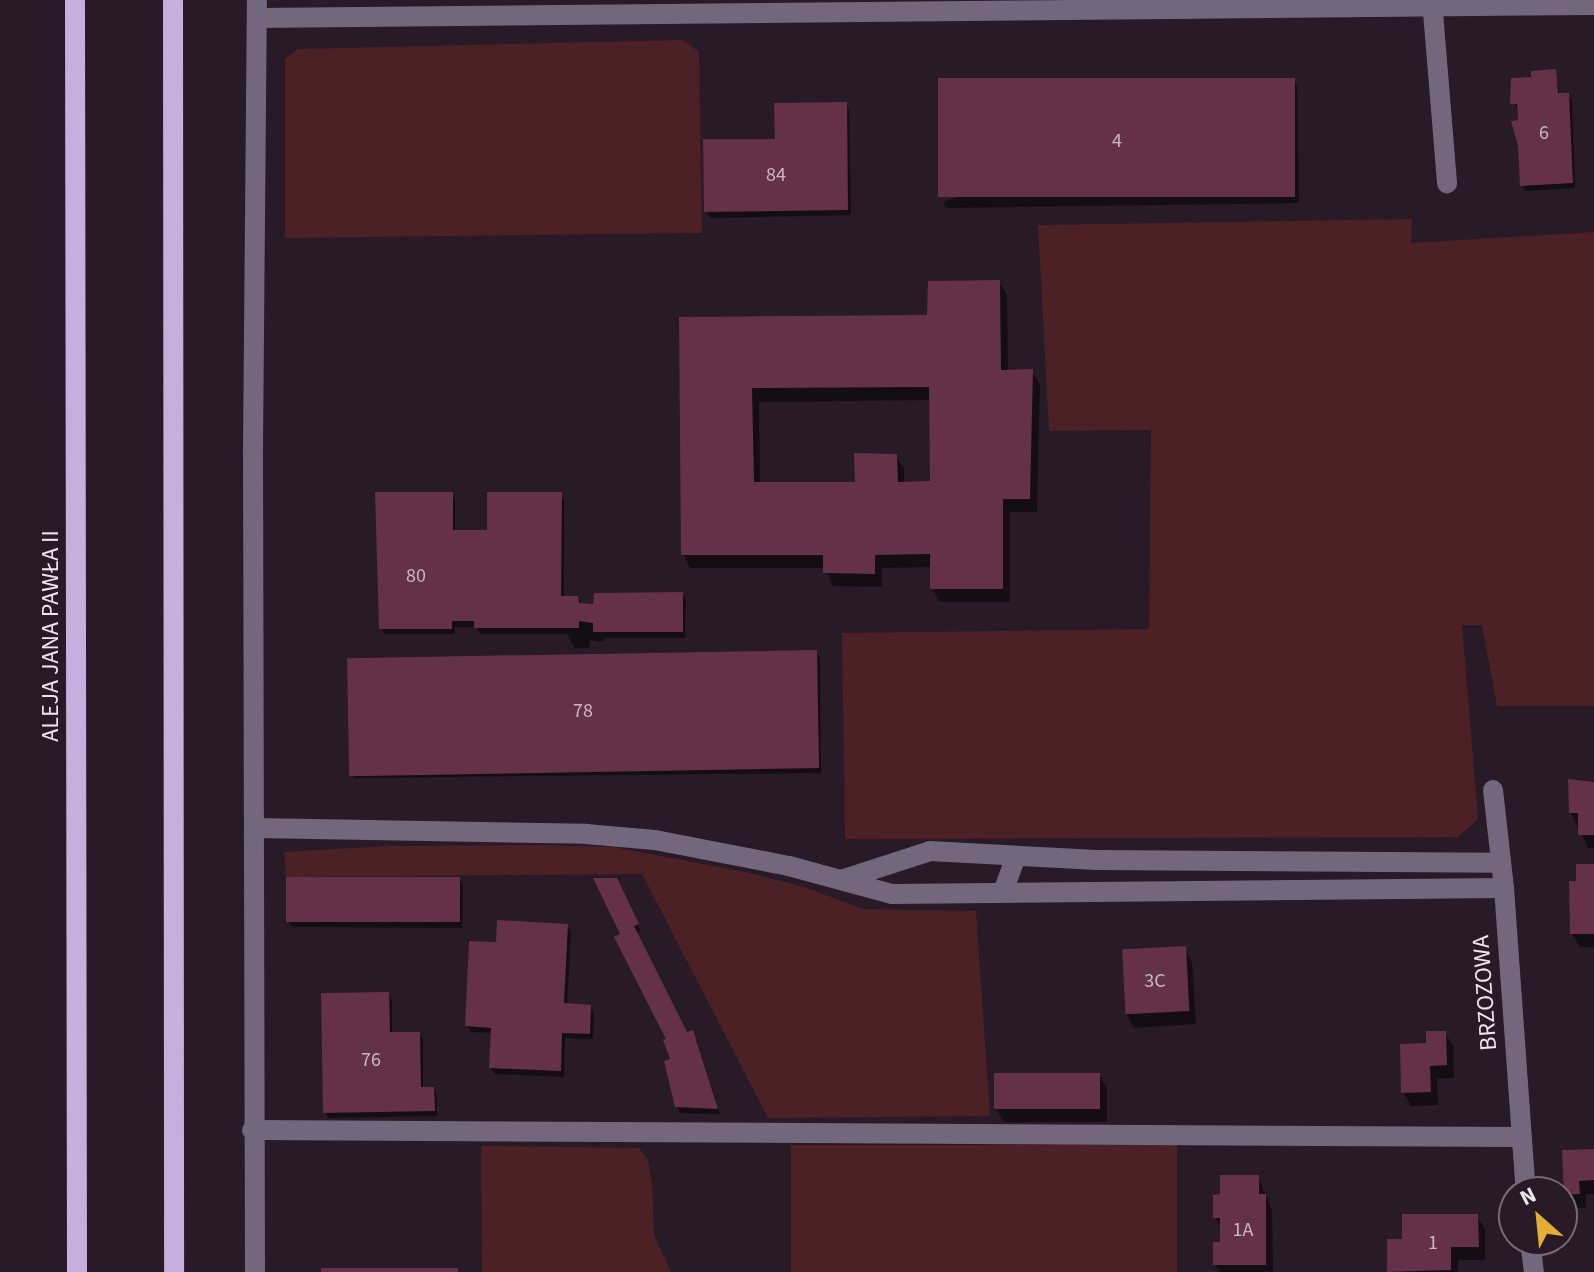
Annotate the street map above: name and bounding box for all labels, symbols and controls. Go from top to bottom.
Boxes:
house number: 6 [1539,121,1549,145]
house number: 4 [1112,129,1122,153]
house number: 84 [766,163,786,187]
street label: ALEJA JANA PAWŁA II [37,530,65,742]
house number: 80 [406,564,426,588]
house number: 78 [573,699,593,723]
street label: BRZOZOWA [1467,934,1503,1052]
house number: 3C [1144,969,1166,993]
house number: 76 [361,1048,381,1072]
north arrow [1498,1176,1578,1256]
text: N [1514,1179,1542,1214]
house number: 1A [1233,1218,1253,1242]
house number: 1 [1428,1231,1438,1255]

